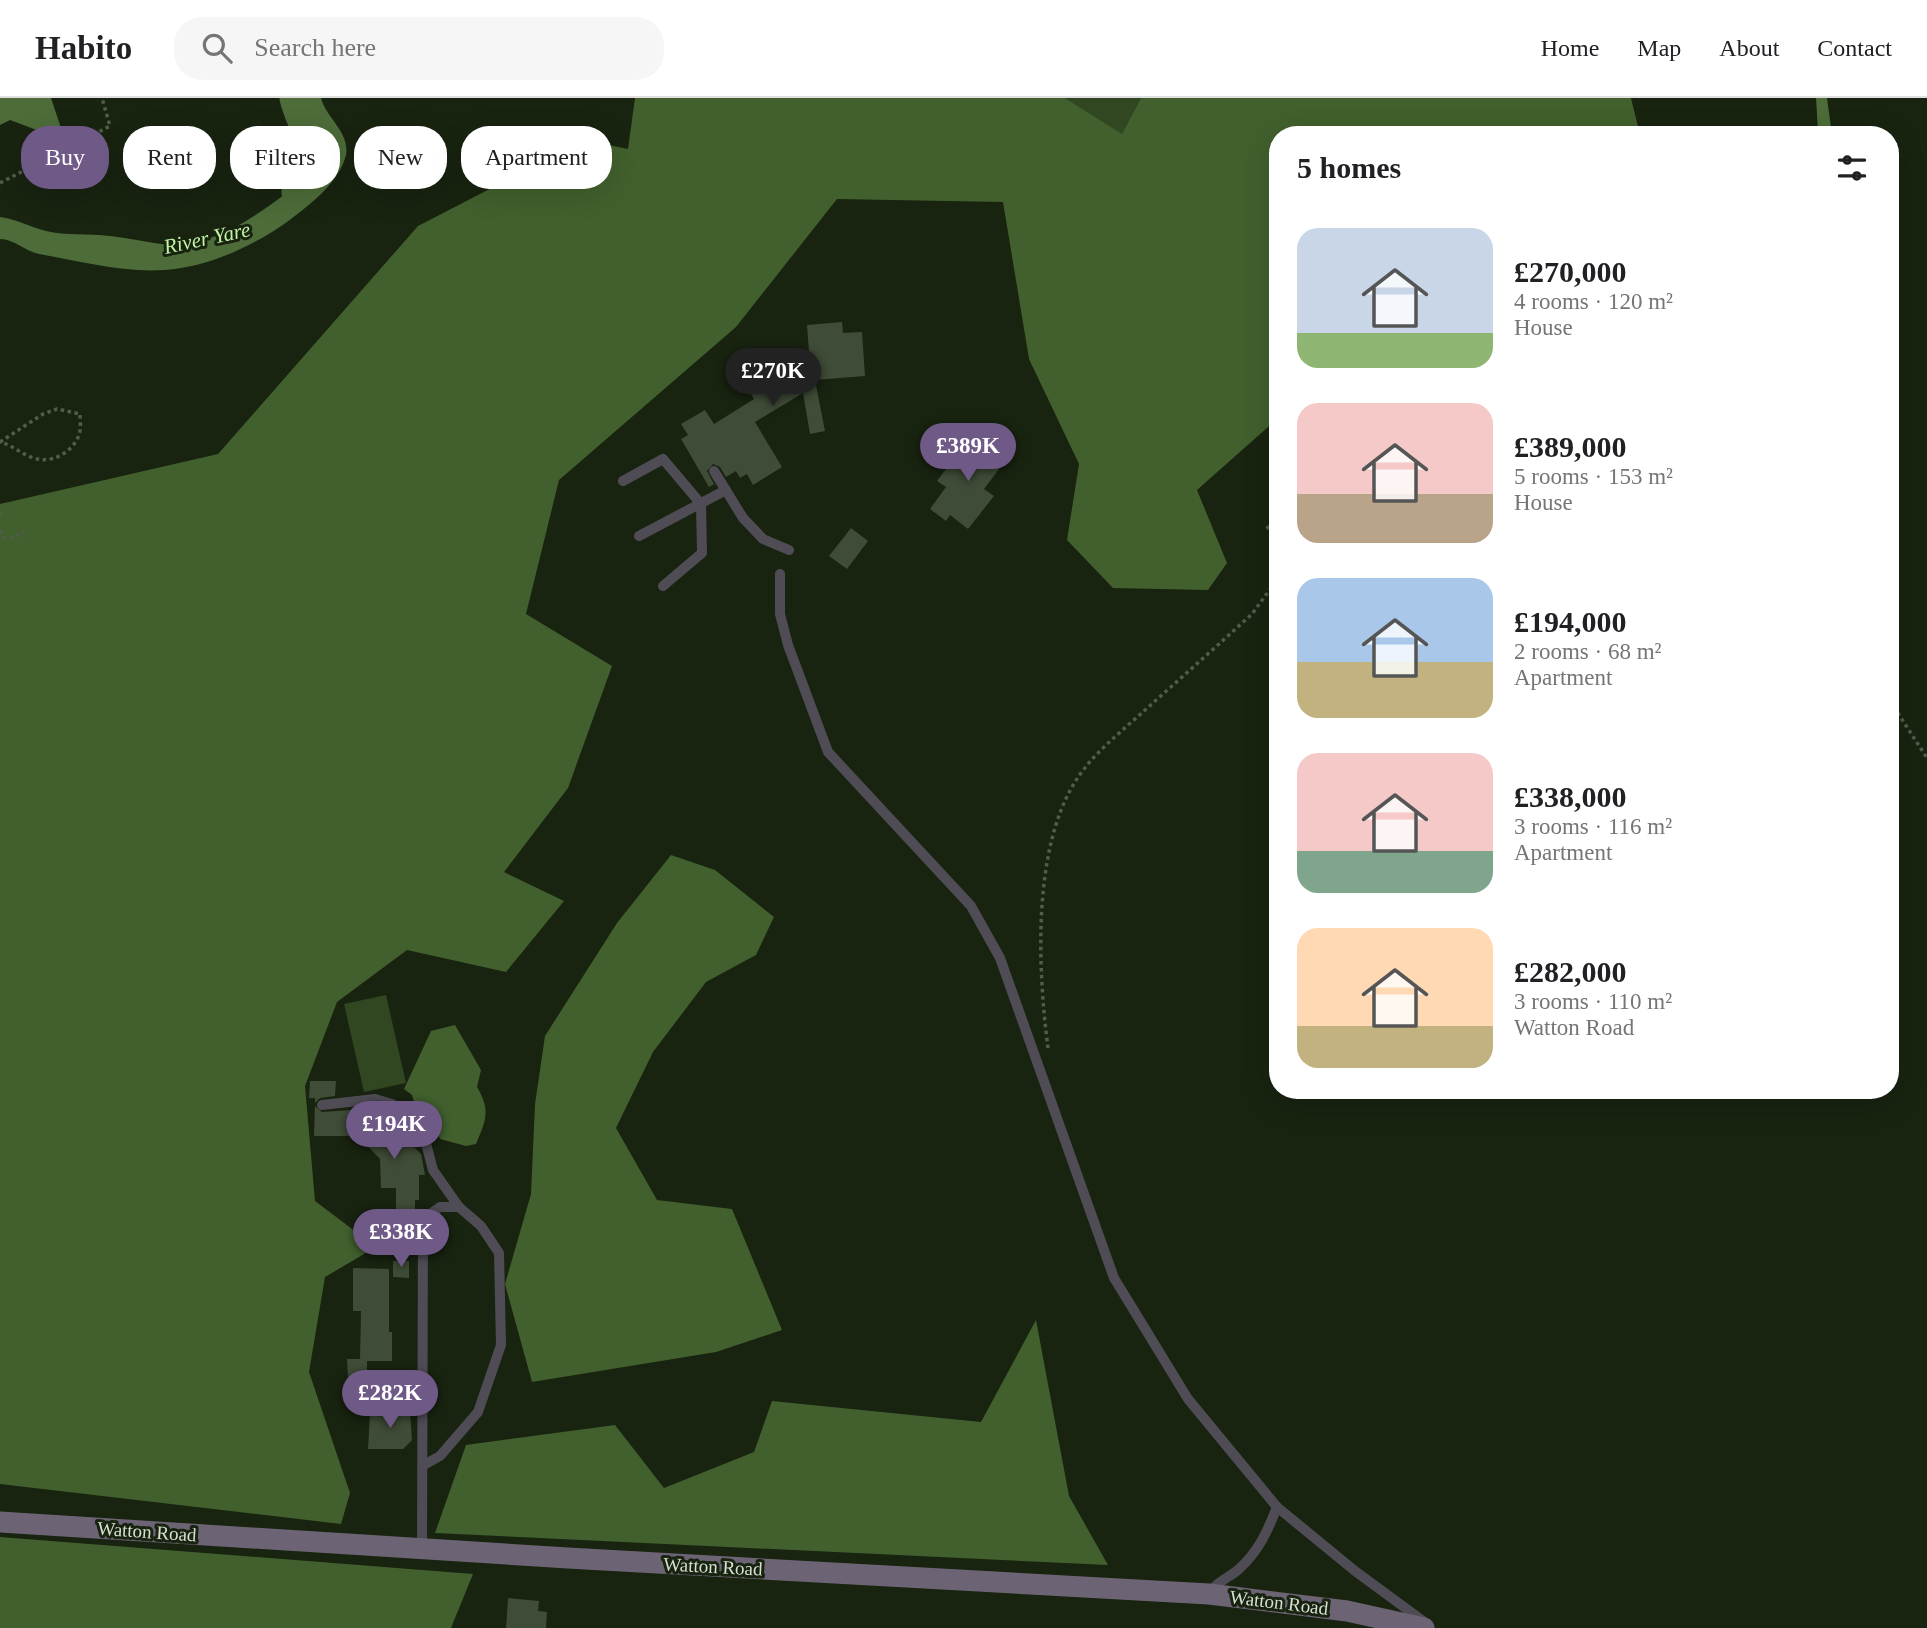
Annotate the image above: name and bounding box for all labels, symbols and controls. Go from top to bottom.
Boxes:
search box [174,17,664,80]
icon: search [198,29,236,67]
text: Habito [35,30,132,66]
text: Search here [254,33,376,62]
text: Home [1541,35,1599,61]
text: Map [1637,35,1681,61]
text: About [1719,35,1779,61]
text: Contact [1817,35,1892,61]
chip: Buy [21,126,109,189]
chip: Rent [123,126,216,189]
chip: Filters [230,126,340,189]
chip: New [354,126,447,189]
chip: Apartment [461,126,612,189]
icon: filters [1833,149,1871,187]
text: 5 homes [1297,151,1401,184]
water label: River Yare [161,217,252,259]
text: £270,000 [1514,255,1627,288]
icon: home [1353,256,1437,340]
text: 4 rooms · 120 m² [1514,289,1673,314]
text: House [1514,315,1573,340]
pin: £270K [724,348,822,408]
text: £270K [741,358,805,383]
pin: £389K [919,424,1017,483]
text: £389,000 [1514,430,1627,463]
icon: home [1353,431,1437,515]
text: £389K [936,433,1000,458]
text: 5 rooms · 153 m² [1514,464,1673,489]
text: House [1514,490,1573,515]
text: £194,000 [1514,605,1627,638]
icon: home [1353,606,1437,690]
text: 2 rooms · 68 m² [1514,639,1661,664]
text: Apartment [1514,665,1612,690]
text: £338,000 [1514,780,1627,813]
icon: home [1353,781,1437,865]
text: 3 rooms · 116 m² [1514,814,1672,839]
text: Apartment [1514,840,1612,865]
text: £282,000 [1514,955,1627,988]
icon: home [1353,956,1437,1040]
text: 3 rooms · 110 m² [1514,989,1672,1014]
text: Watton Road [1514,1015,1634,1040]
pin: £194K [345,1102,443,1161]
text: £194K [362,1111,426,1136]
pin: £338K [352,1210,450,1269]
text: £338K [369,1219,433,1244]
pin: £282K [341,1370,439,1430]
text: £282K [358,1380,422,1405]
street label: Watton Road [97,1518,198,1545]
street label: Watton Road [663,1553,764,1580]
street label: Watton Road [1228,1586,1330,1619]

